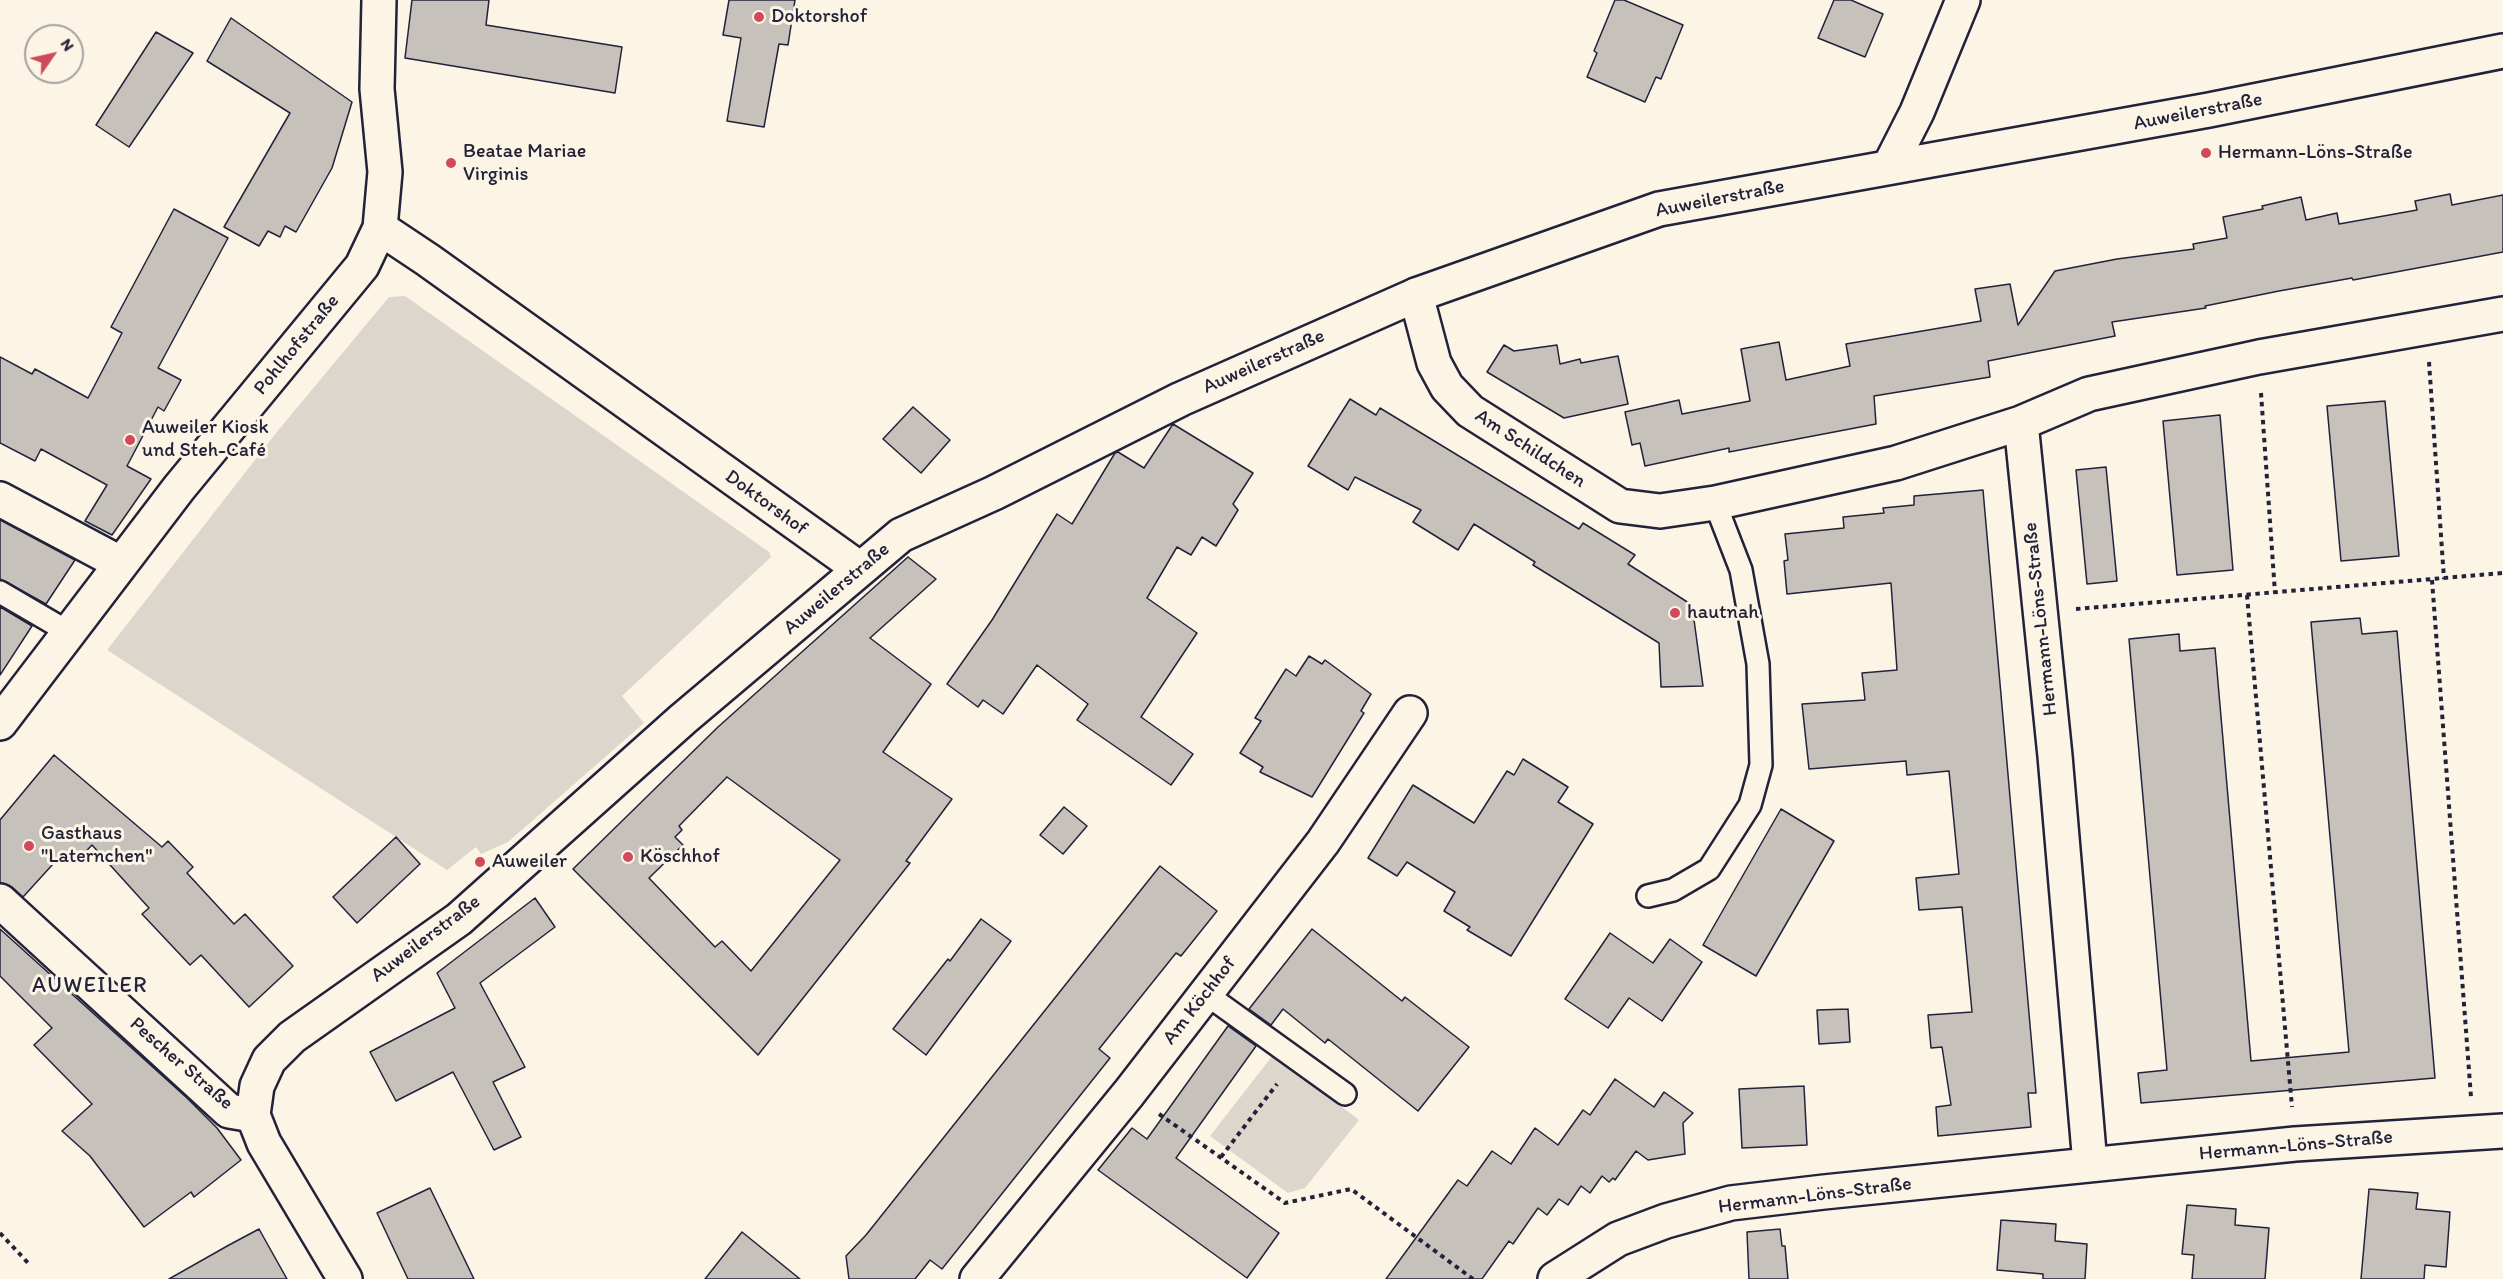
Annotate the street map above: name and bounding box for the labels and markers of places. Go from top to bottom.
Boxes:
place label: Doktorshof [771,5,867,29]
marker: Doktorshof [752,10,766,24]
place label: Beatae Mariae Virginis [463,140,586,187]
place label: Hermann-Löns-Straße [2218,141,2412,165]
marker: Hermann-Löns-Straße [2199,146,2213,160]
marker: Beatae Mariae Virginis [444,156,458,170]
place label: Auweiler Kiosk und Steh-Café [142,416,269,463]
marker: Auweiler Kiosk und Steh-Café [123,433,137,447]
place label: hautnah [1687,601,1759,625]
marker: hautnah [1668,606,1682,620]
place label: Gasthaus "Laternchen" [41,822,152,869]
marker: Gasthaus "Laternchen" [22,839,36,853]
place label: Köschhof [640,845,720,869]
place label: Auweiler [492,850,567,874]
marker: Köschhof [621,850,635,864]
marker: Auweiler [473,855,487,869]

